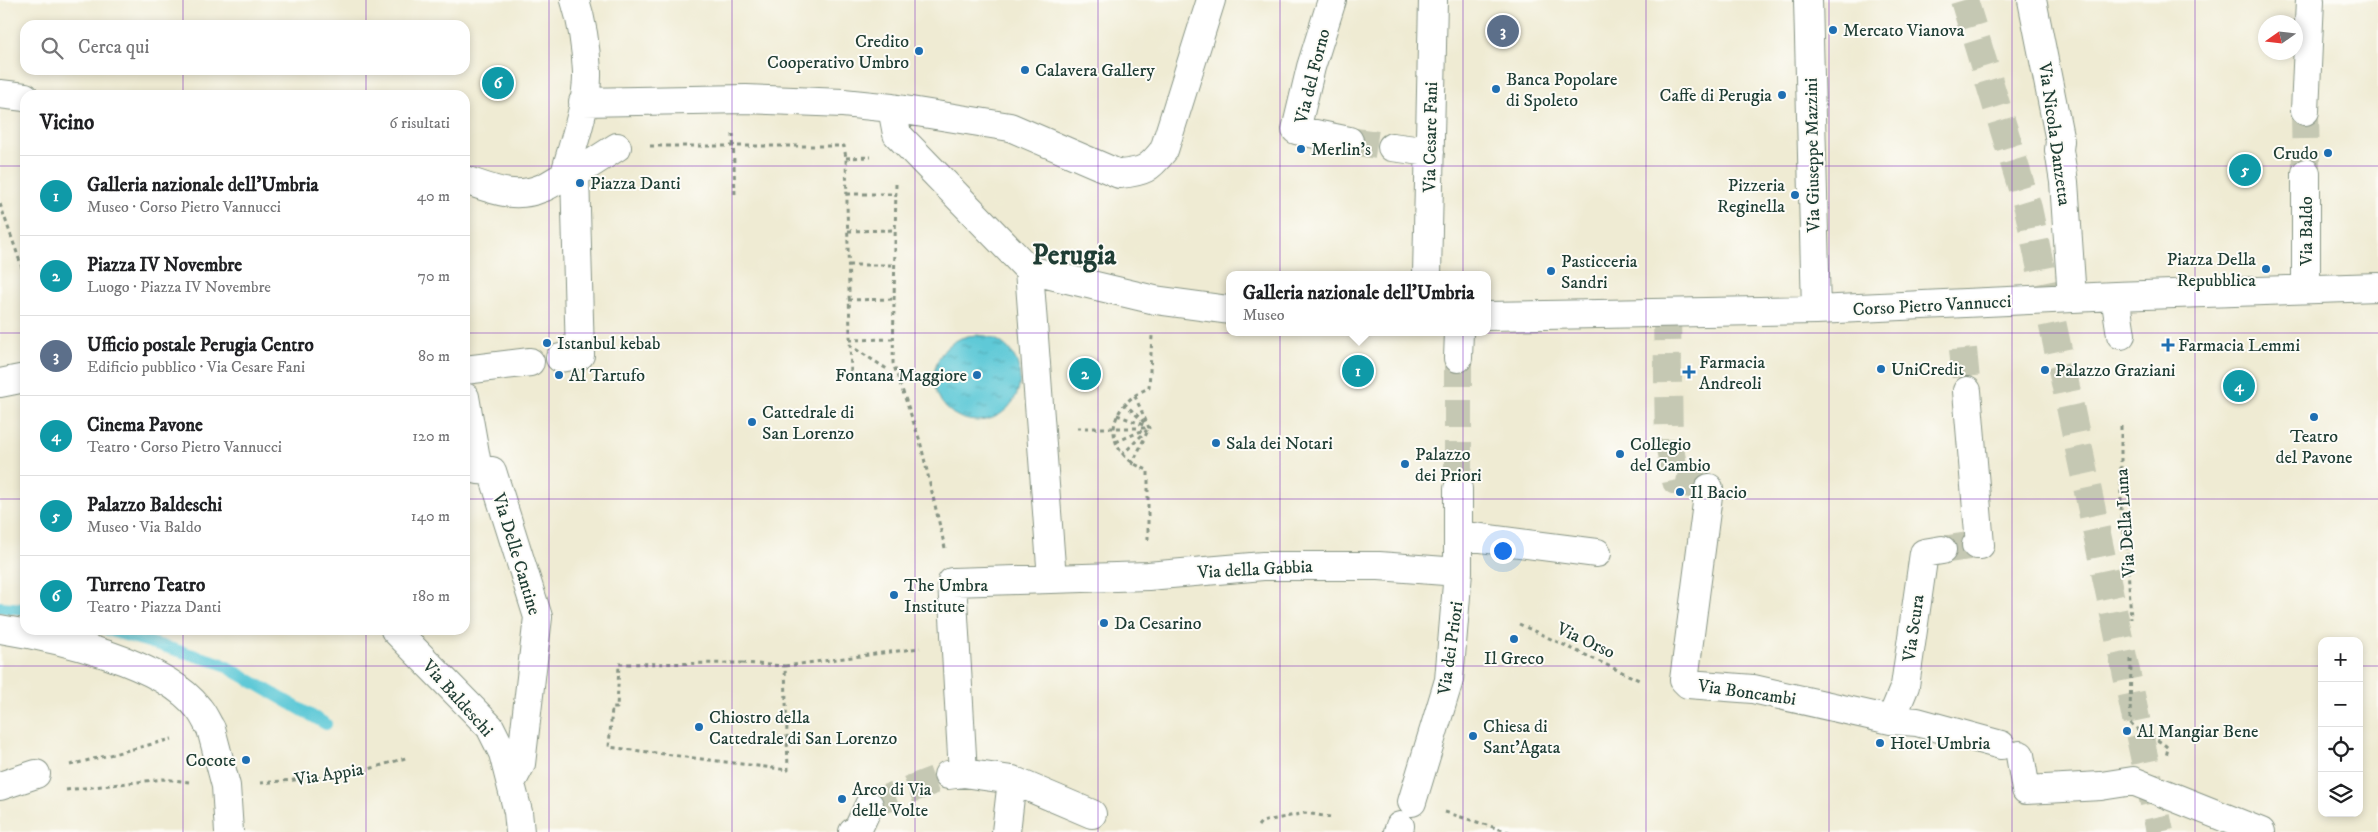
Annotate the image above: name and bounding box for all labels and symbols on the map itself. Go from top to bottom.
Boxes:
pin: 3 [1487,12,1519,50]
north arrow [2258,15,2303,60]
place label: Mercato Vianova [1843,20,1965,42]
marker: Mercato Vianova [1827,24,1839,36]
street label: Via del Forno [1290,26,1335,127]
place label: Credito Cooperativo Umbro [767,31,909,74]
marker: Credito Cooperativo Umbro [913,45,925,57]
place label: Calavera Gallery [1035,60,1155,82]
street label: Via Nicola Danzetta [2033,60,2075,208]
pin: 6 [482,64,514,102]
marker: Calavera Gallery [1019,64,1031,76]
place label: Banca Popolare di Spoleto [1506,69,1617,112]
street label: Via Giuseppe Mazzini [1801,78,1825,233]
street label: Via Cesare Fani [1419,81,1443,194]
marker: Banca Popolare di Spoleto [1490,83,1502,95]
place label: Caffe di Perugia [1659,85,1772,107]
marker: Caffe di Perugia [1776,89,1788,101]
place label: Merlin's [1311,139,1371,161]
marker: Merlin's [1295,143,1307,155]
place label: Crudo [2273,143,2318,165]
marker: Crudo [2322,147,2334,159]
pin: 5 [2229,151,2261,189]
place label: Piazza Danti [590,173,681,195]
place label: Pizzeria Reginella [1717,175,1785,218]
marker: Piazza Danti [574,177,586,189]
marker: Pizzeria Reginella [1789,189,1801,201]
street label: Via Baldo [2296,196,2318,267]
district label: Perugia [1032,238,1117,273]
place label: Piazza Della Repubblica [2167,249,2256,292]
place label: Pasticceria Sandri [1561,251,1638,294]
marker: Piazza Della Repubblica [2260,263,2272,275]
marker: Pasticceria Sandri [1545,265,1557,277]
street label: Corso Pietro Vannucci [1852,291,2012,321]
place label: Istanbul kebab [557,333,660,355]
place label: Farmacia Lemmi [2178,335,2300,357]
marker: Istanbul kebab [541,337,553,349]
marker: Farmacia Lemmi [2162,339,2174,351]
pin: 1 [1342,352,1374,390]
place label: Farmacia Andreoli [1699,352,1765,395]
pin: 2 [1069,355,1101,393]
place label: UniCredit [1891,359,1964,381]
place label: Palazzo Graziani [2055,360,2175,382]
marker: UniCredit [1875,363,1887,375]
marker: Palazzo Graziani [2039,364,2051,376]
place label: Al Tartufo [569,365,645,387]
place label: Fontana Maggiore [835,365,967,387]
marker: Farmacia Andreoli [1683,366,1695,378]
pin: 4 [2223,367,2255,405]
marker: Al Tartufo [553,369,565,381]
marker: Fontana Maggiore [971,369,983,381]
place label: Cattedrale di San Lorenzo [762,402,854,445]
marker: Teatro del Pavone [2308,411,2320,423]
marker: Cattedrale di San Lorenzo [746,416,758,428]
place label: Teatro del Pavone [2275,426,2353,469]
place label: Sala dei Notari [1226,433,1333,455]
place label: Collegio del Cambio [1630,434,1711,477]
marker: Sala dei Notari [1210,437,1222,449]
place label: Palazzo dei Priori [1415,444,1482,487]
marker: Collegio del Cambio [1614,448,1626,460]
marker: Palazzo dei Priori [1399,458,1411,470]
street label: Via Della Luna [2111,467,2141,579]
place label: Il Bacio [1690,482,1747,504]
marker: Il Bacio [1674,486,1686,498]
street label: Via Delle Cantine [487,490,545,618]
your location [1490,538,1516,564]
street label: Via della Gabbia [1196,556,1314,584]
place label: The Umbra Institute [904,575,988,618]
marker: The Umbra Institute [888,589,900,601]
street label: Via Scura [1898,593,1930,664]
street label: Via dei Priori [1433,600,1468,697]
place label: Da Cesarino [1114,613,1202,635]
marker: Da Cesarino [1098,617,1110,629]
street label: Via Orso [1552,617,1618,664]
marker: Il Greco [1508,633,1520,645]
place label: Il Greco [1484,648,1544,670]
street label: Via Baldeschi [416,655,498,742]
street label: Via Boncambi [1695,675,1797,711]
place label: Chiostro della Cattedrale di San Lorenzo [709,707,897,750]
place label: Chiesa di Sant’Agata [1483,716,1561,759]
marker: Chiostro della Cattedrale di San Lorenzo [693,721,705,733]
place label: Al Mangiar Bene [2137,721,2258,743]
marker: Al Mangiar Bene [2121,725,2133,737]
marker: Chiesa di Sant’Agata [1467,730,1479,742]
place label: Hotel Umbria [1890,733,1991,755]
marker: Hotel Umbria [1874,737,1886,749]
place label: Cocote [186,750,236,772]
marker: Cocote [240,754,252,766]
street label: Via Appia [292,759,365,791]
place label: Arco di Via delle Volte [852,779,932,822]
marker: Arco di Via delle Volte [836,793,848,805]

